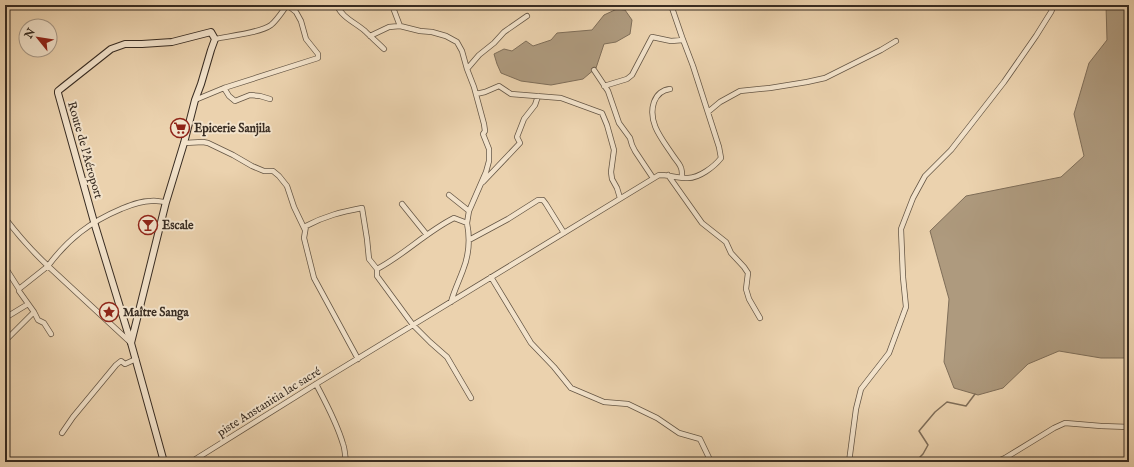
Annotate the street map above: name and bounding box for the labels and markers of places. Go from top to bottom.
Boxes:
supermarket icon: Epicerie Sanjila [169,117,191,139]
place label: Epicerie Sanjila [194,121,271,137]
bar icon: Escale [137,214,159,236]
place label: Escale [162,218,194,233]
place icon: Maître Sanga [98,301,120,323]
place label: Maître Sanga [123,305,190,321]

